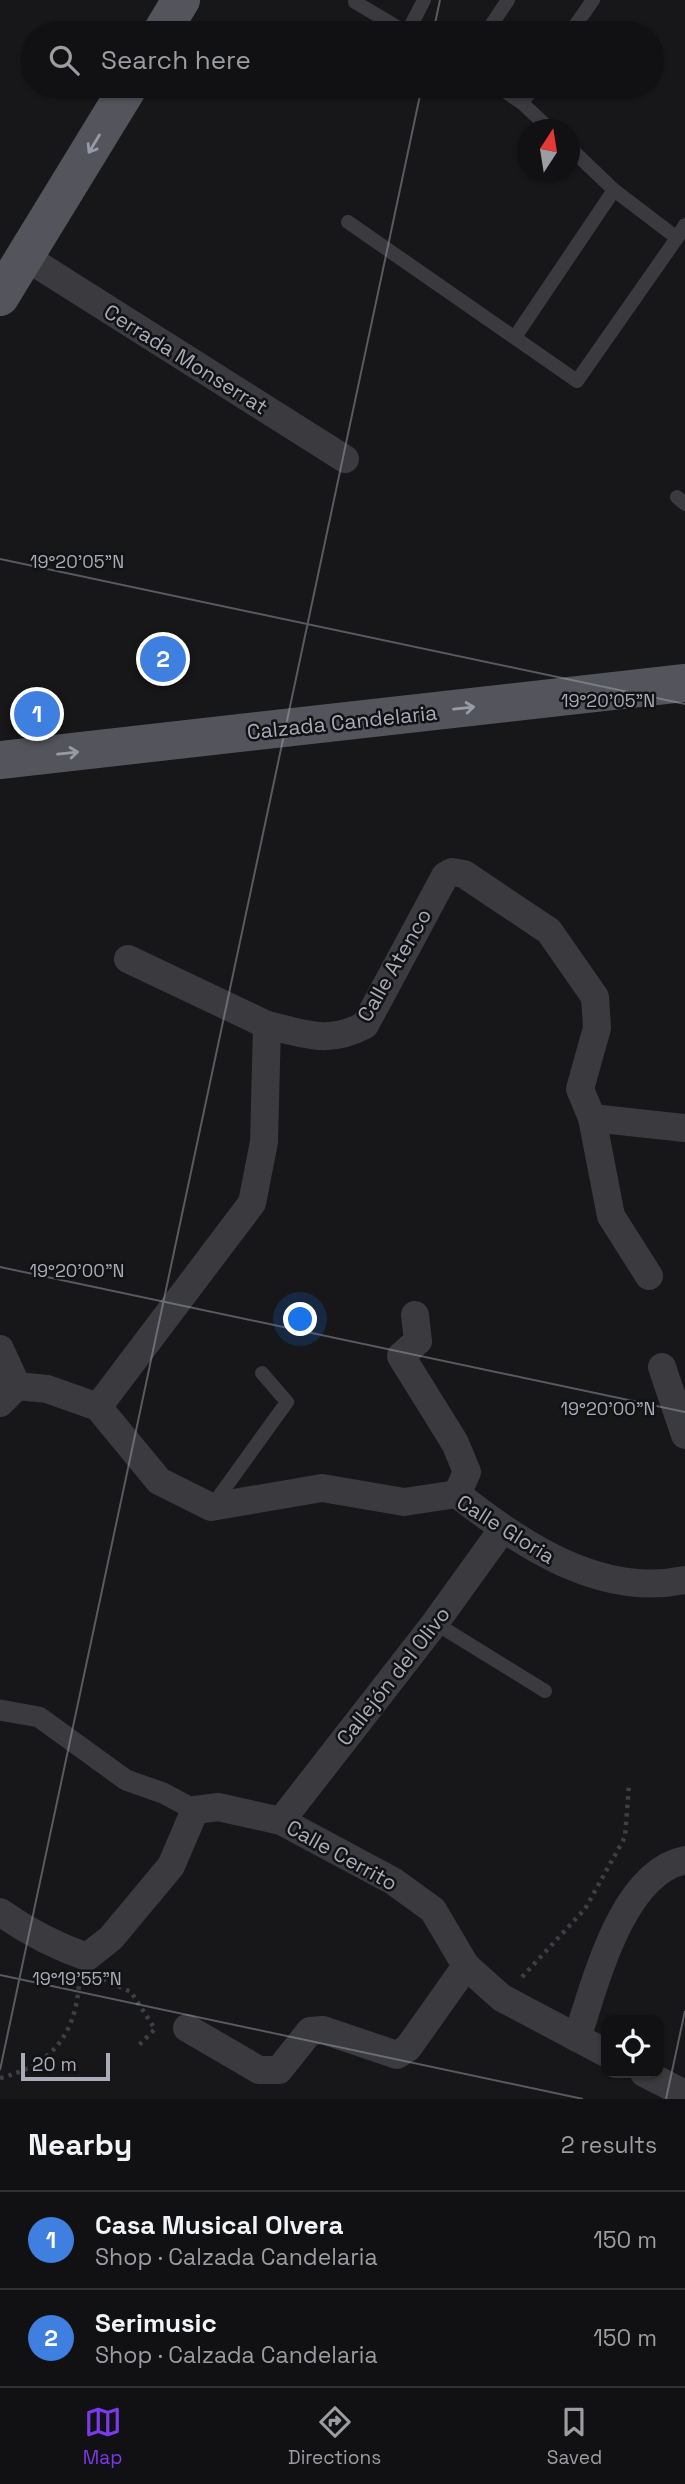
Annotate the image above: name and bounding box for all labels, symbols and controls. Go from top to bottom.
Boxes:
search box [21,21,664,98]
icon: search [45,41,83,79]
text: Search here [101,43,251,77]
north arrow [517,119,580,182]
one-way arrow [87,134,101,154]
street label: Cerrada Monserrat [99,298,273,420]
text: 19°20'05"N [30,550,124,573]
pin: 2 [140,633,186,685]
pin: 1 [14,688,60,740]
text: 19°20'05"N [561,689,655,712]
street label: Calzada Candelaria [246,699,438,745]
one-way arrow [453,701,475,714]
one-way arrow [56,746,79,759]
street label: Calle Atenco [351,904,437,1026]
text: 19°20'00"N [30,1259,125,1282]
your location [283,1302,317,1336]
text: 19°20'00"N [561,1397,656,1420]
street label: Calle Gloria [452,1488,560,1570]
street label: Callejón del Olivo [330,1601,456,1751]
street label: Calle Cerrito [282,1813,402,1897]
text: 19°19'55"N [32,1967,122,1990]
map controls [601,2015,664,2078]
button: locate [601,2015,664,2078]
scale bar [21,2050,110,2082]
text: 20 m [32,2052,77,2077]
text: Nearby [28,2125,132,2164]
text: 2 results [561,2130,657,2160]
text: Casa Musical Olvera [95,2208,343,2242]
text: 1 [46,2225,56,2255]
text: 150 m [593,2225,657,2255]
text: Shop · Calzada Candelaria [95,2242,378,2272]
text: Serimusic [95,2306,217,2340]
text: 2 [44,2323,58,2353]
text: 150 m [593,2323,657,2353]
text: Shop · Calzada Candelaria [95,2340,378,2370]
tab: Map [83,2403,122,2470]
tab: Directions [288,2403,381,2470]
tab: Saved [547,2403,602,2470]

